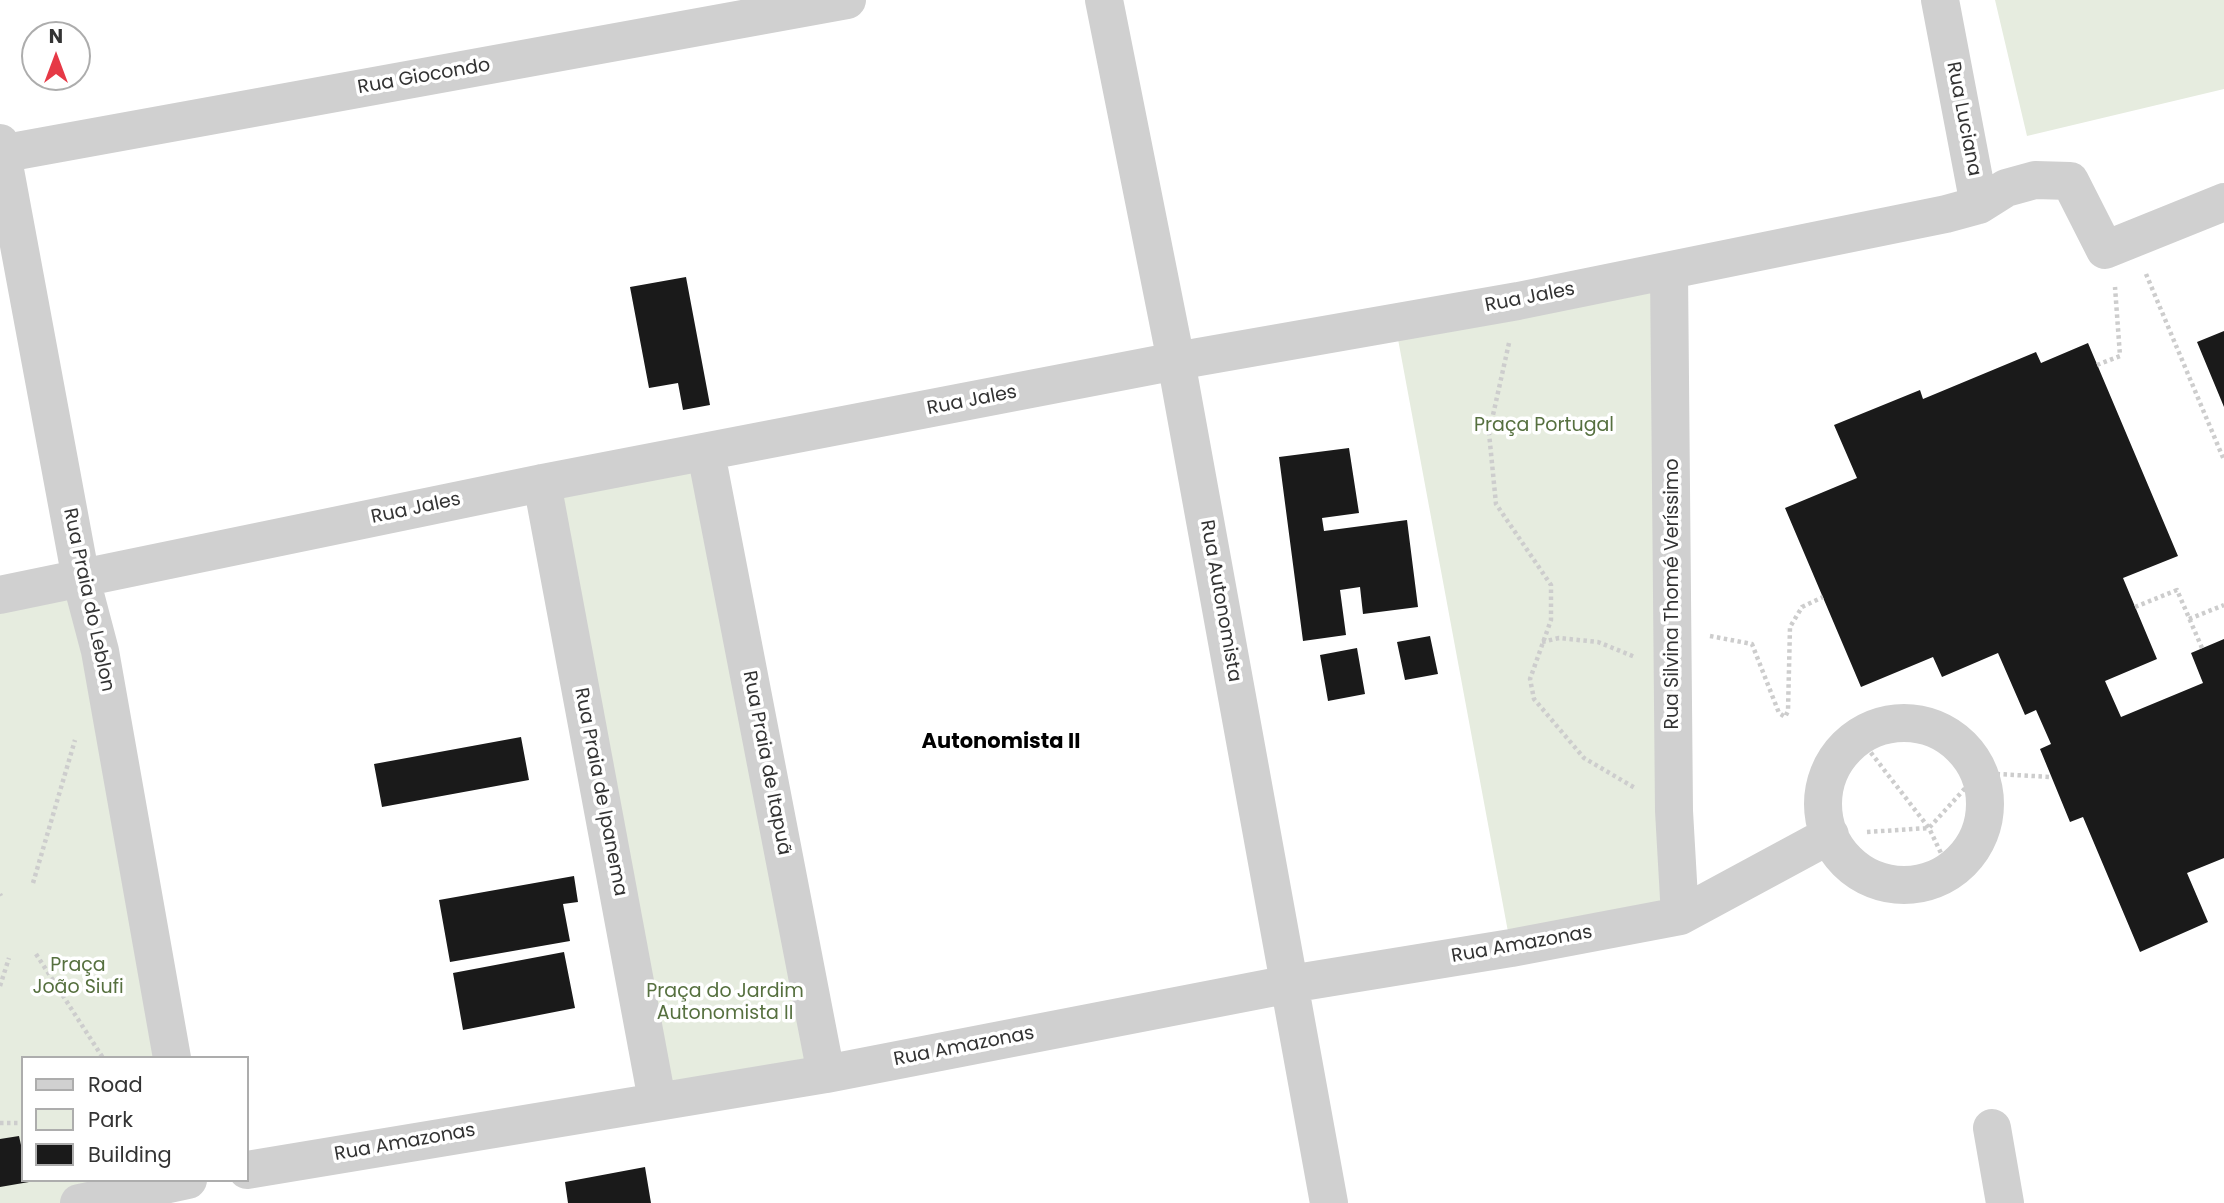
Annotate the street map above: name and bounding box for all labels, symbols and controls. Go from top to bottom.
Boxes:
north arrow [21,21,91,91]
text: N [49,23,63,50]
street label: Rua Giocondo [356,54,492,100]
street label: Rua Luciana [1941,60,1985,178]
street label: Rua Jales [1483,278,1577,318]
street label: Rua Jales [925,381,1019,421]
park label: Praça Portugal [1474,415,1614,437]
street label: Rua Silvina Thomé Veríssimo [1662,458,1684,730]
street label: Rua Jales [369,488,463,530]
street label: Rua Praia do Leblon [57,506,119,694]
street label: Rua Autonomista [1195,518,1245,684]
street label: Rua Praia de Itapuã [737,669,795,857]
street label: Rua Praia de Ipanema [569,686,631,898]
district label: Autonomista II [922,730,1080,756]
street label: Rua Amazonas [1450,921,1594,969]
park label: Praça João Siufi [32,955,124,999]
park label: Praça do Jardim Autonomista II [646,981,804,1025]
street label: Rua Amazonas [892,1022,1036,1072]
legend [21,1056,248,1182]
text: Road [88,1070,143,1099]
text: Park [88,1105,133,1134]
street label: Rua Amazonas [333,1119,477,1167]
text: Building [88,1140,172,1169]

